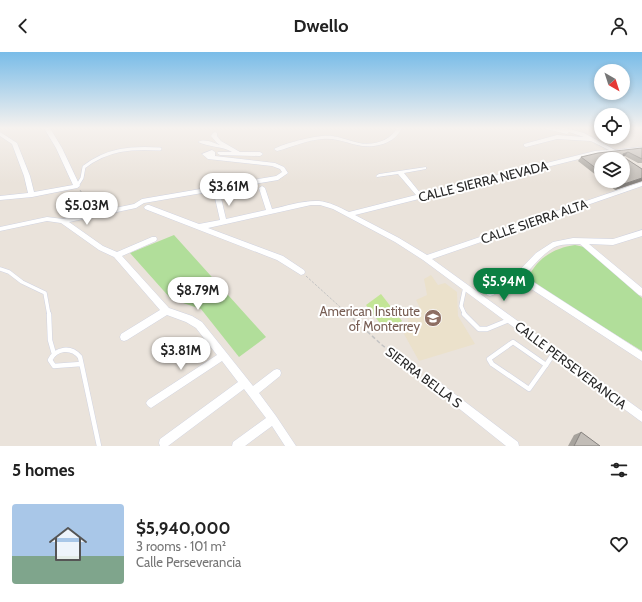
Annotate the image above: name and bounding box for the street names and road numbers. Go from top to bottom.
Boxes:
street label: CALLE SIERRA NEVADA [417,157,549,205]
street label: CALLE SIERRA ALTA [479,195,589,247]
street label: CALLE PERSEVERANCIA [512,318,630,412]
street label: SIERRA BELLA S [383,343,466,411]

